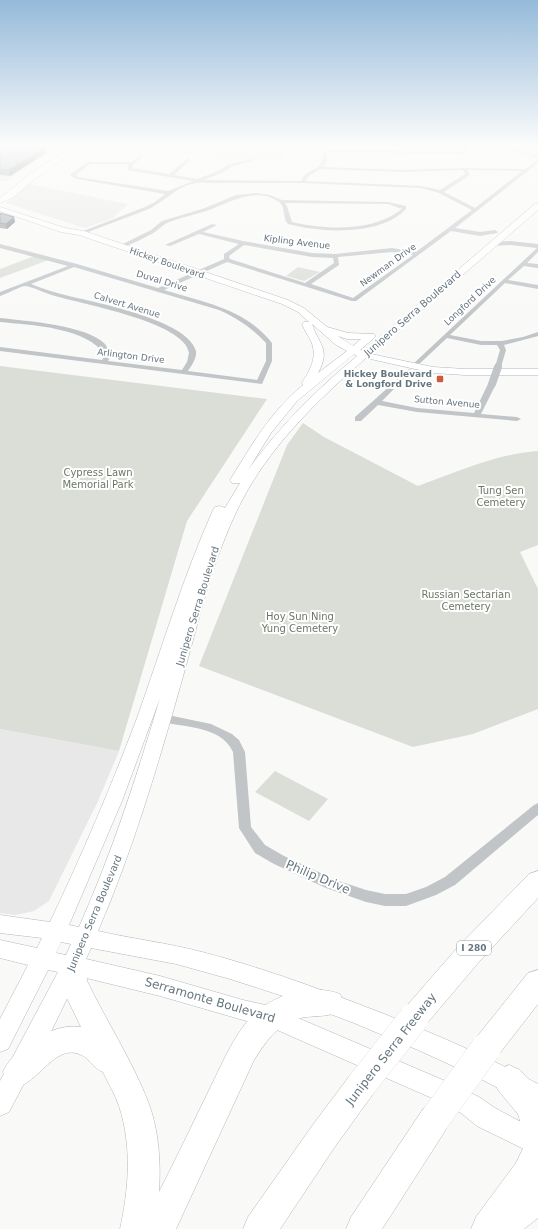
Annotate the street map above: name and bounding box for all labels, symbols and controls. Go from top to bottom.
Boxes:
street label: Kipling Avenue [263,233,331,251]
street label: Newman Drive [358,241,418,289]
street label: Hickey Boulevard [128,246,206,280]
street label: Duval Drive [135,268,189,294]
street label: Junipero Serra Boulevard [361,268,463,359]
street label: Longford Drive [442,274,498,327]
street label: Calvert Avenue [93,290,162,320]
street label: Arlington Drive [97,347,166,365]
place label: Hickey Boulevard & Longford Drive [344,369,432,389]
marker: Hickey Boulevard & Longford Drive [435,374,445,384]
street label: Sutton Avenue [414,394,481,410]
park label: Cypress Lawn Memorial Park [62,467,134,490]
park label: Tung Sen Cemetery [476,485,526,508]
street label: Junipero Serra Boulevard [174,545,221,668]
park label: Russian Sectarian Cemetery [421,589,511,612]
park label: Hoy Sun Ning Yung Cemetery [261,611,338,634]
street label: Junipero Serra Boulevard [65,854,124,974]
street label: Philip Drive [284,857,352,897]
road number: I 280 [457,941,491,955]
street label: Serramonte Boulevard [143,975,277,1025]
street label: Junipero Serra Freeway [342,990,439,1109]

